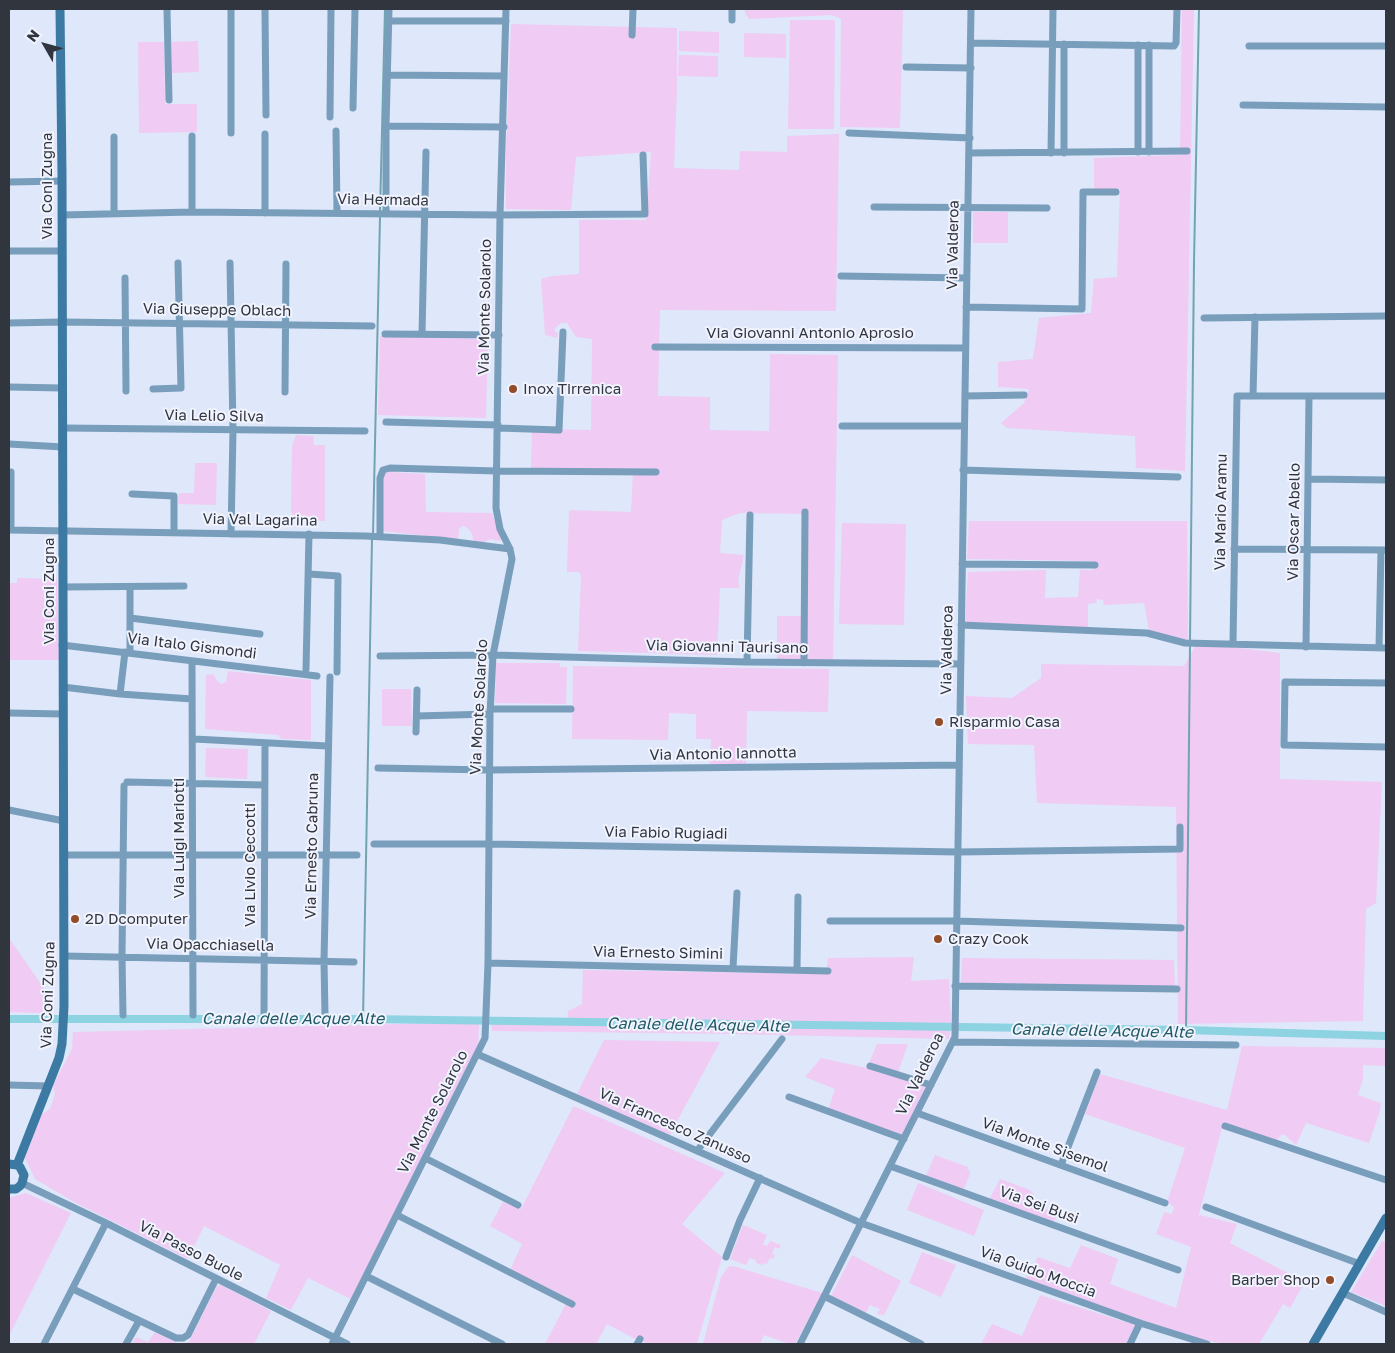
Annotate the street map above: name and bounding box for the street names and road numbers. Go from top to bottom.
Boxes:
street label: Via Coni Zugna [38,132,56,240]
street label: Via Hermada [337,190,429,210]
street label: Via Valderoa [943,200,963,290]
street label: Via Monte Solarolo [475,239,495,375]
street label: Via Giuseppe Oblach [143,300,291,320]
street label: Via Giovanni Antonio Aprosio [706,324,914,342]
street label: Via Lelio Silva [164,406,264,426]
street label: Via Mario Aramu [1211,453,1231,571]
street label: Via Oscar Abello [1284,463,1304,581]
street label: Via Val Lagarina [202,510,318,530]
street label: Via Coni Zugna [40,537,58,645]
street label: Via Valderoa [937,605,957,695]
street label: Via Italo Gismondi [126,629,258,663]
street label: Via Giovanni Taurisano [646,637,808,657]
street label: Via Monte Solarolo [466,639,492,775]
street label: Via Antonio Iannotta [649,744,797,764]
street label: Via Ernesto Cabruna [302,773,322,919]
street label: Via Luigi Mariotti [170,778,188,898]
street label: Via Livio Ceccotti [241,803,259,927]
street label: Via Fabio Rugiadi [604,823,728,843]
street label: Via Opacchiasella [146,935,274,955]
street label: Via Coni Zugna [37,941,59,1049]
street label: Via Ernesto Simini [593,943,723,963]
street label: Via Valderoa [892,1030,948,1118]
street label: Via Monte Solarolo [394,1047,472,1177]
street label: Via Francesco Zanusso [596,1084,754,1168]
street label: Via Monte Sisemol [979,1114,1111,1176]
street label: Via Sei Busi [997,1182,1081,1228]
street label: Via Passo Buole [136,1217,246,1285]
street label: Via Guido Moccia [977,1243,1099,1301]

